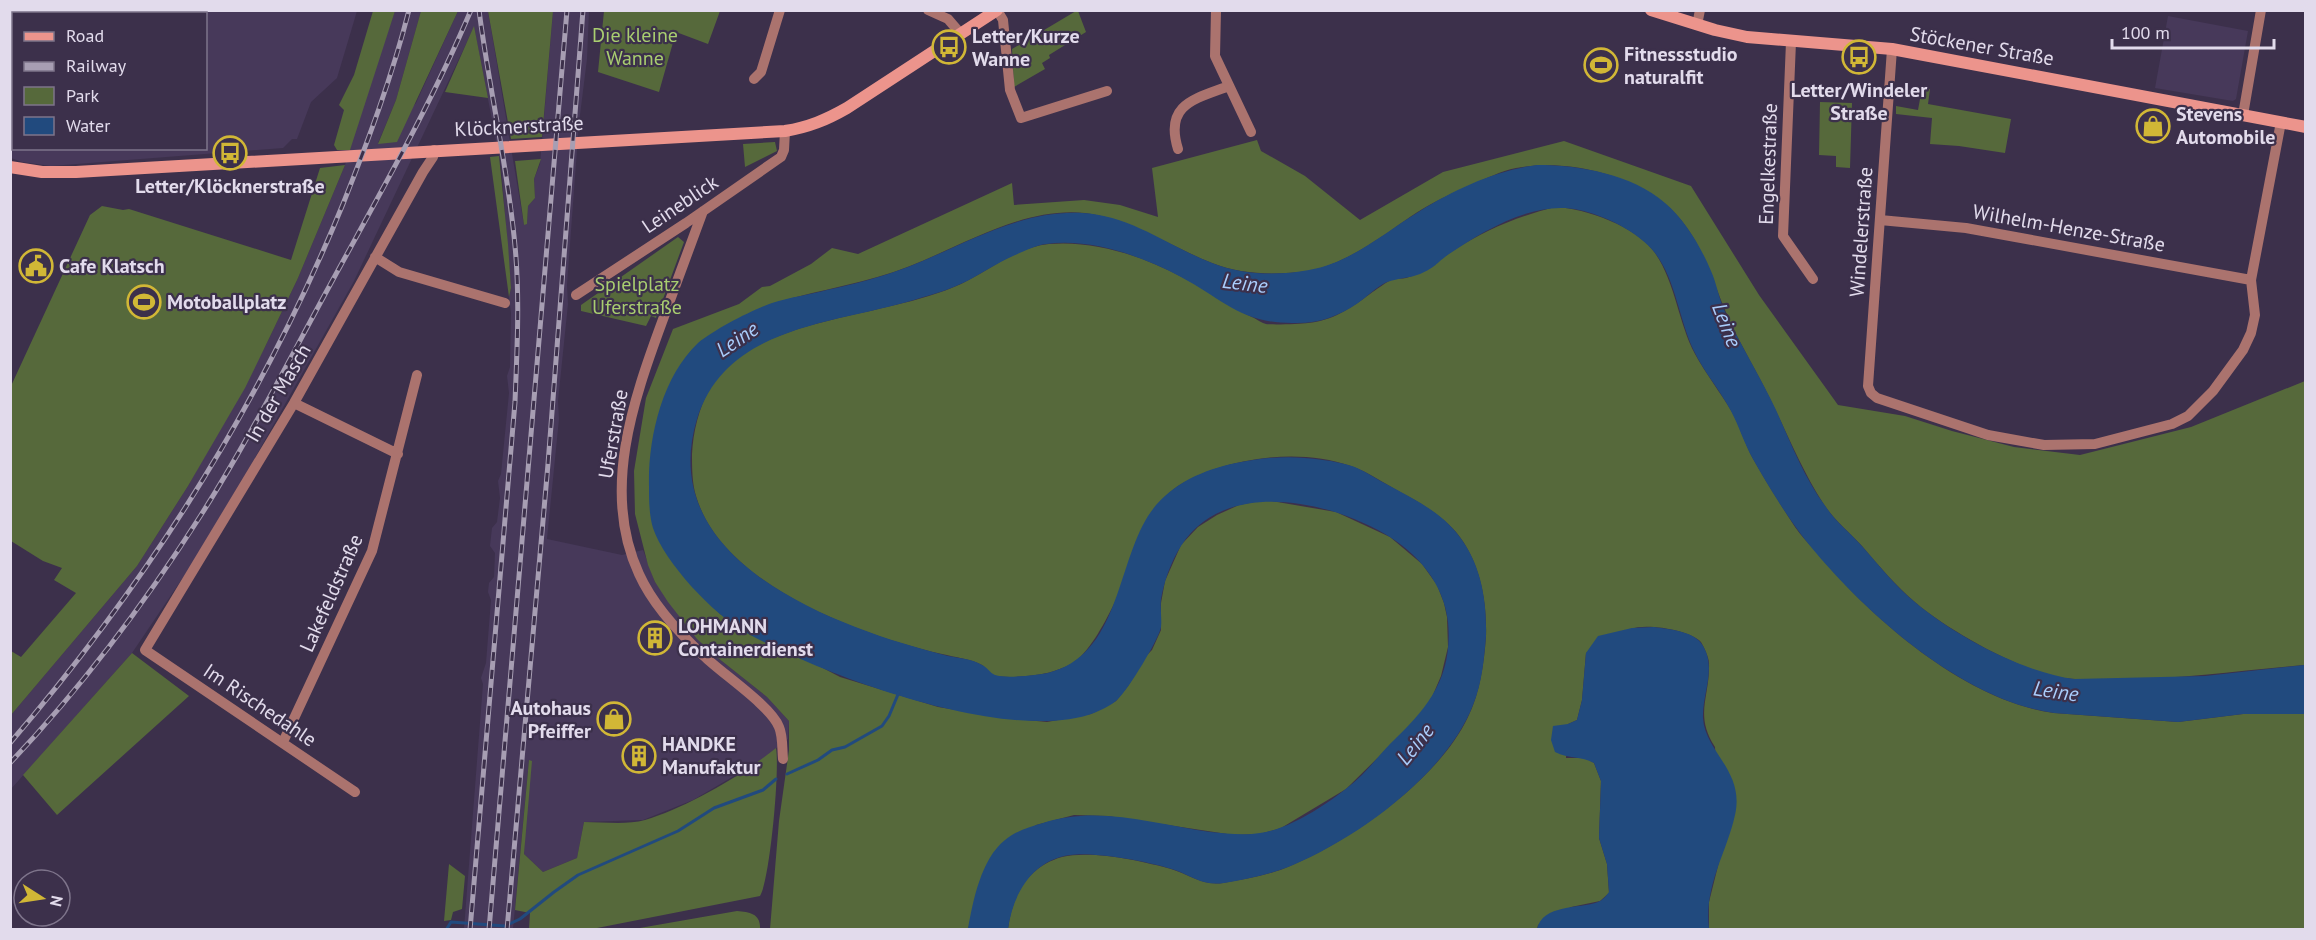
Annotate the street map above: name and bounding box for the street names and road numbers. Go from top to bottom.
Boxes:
street label: Stöckener Straße [1908,21,2056,71]
street label: Engelkestraße [1753,103,1783,225]
street label: Klöcknerstraße [454,110,584,142]
street label: Windelerstraße [1843,166,1879,298]
street label: Leineblick [637,169,723,239]
street label: Wilhelm-Henze-Straße [1971,198,2167,258]
street label: In der Masch [239,339,317,447]
street label: Uferstraße [592,387,634,481]
street label: Lakefeldstraße [293,530,369,656]
street label: Im Rischedahle [198,658,322,752]

